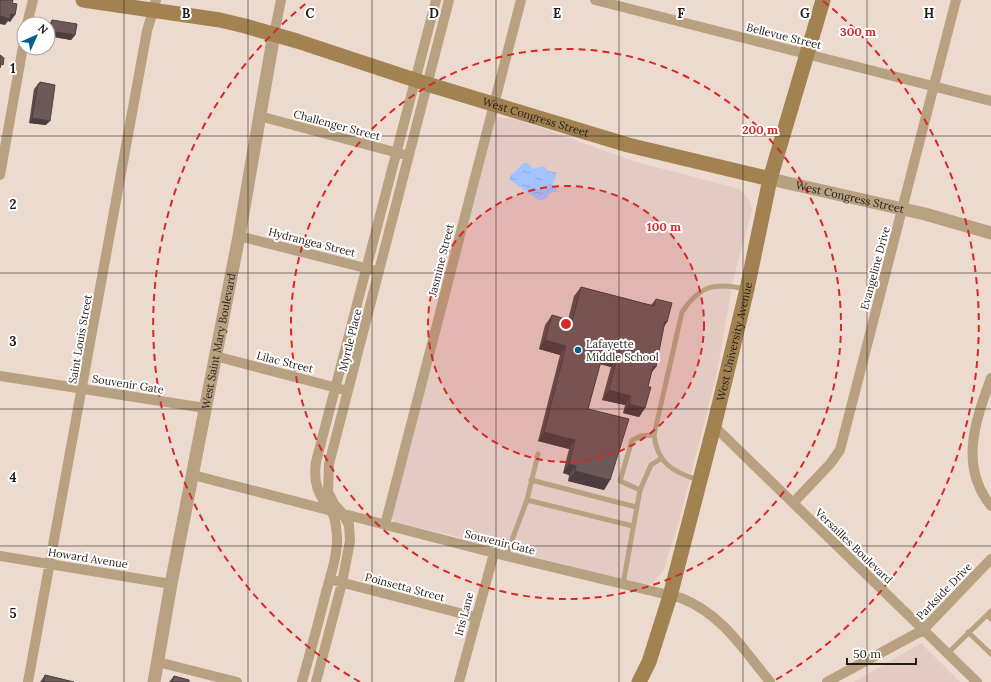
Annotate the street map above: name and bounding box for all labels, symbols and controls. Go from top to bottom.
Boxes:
text: B [182,5,191,22]
text: C [306,5,315,22]
text: D [429,5,439,22]
text: E [553,5,561,22]
text: F [677,5,685,22]
text: G [800,5,810,22]
text: H [924,5,934,22]
north arrow [16,16,56,56]
street label: Bellevue Street [745,20,824,52]
text: N [35,21,51,37]
text: 300 m [840,24,876,39]
text: 1 [10,60,16,77]
street label: West Congress Street [481,94,592,140]
street label: Challenger Street [292,107,383,144]
text: 200 m [742,122,778,137]
street label: West Congress Street [794,178,906,216]
text: 2 [10,196,17,213]
text: 100 m [647,219,681,234]
street label: Jasmine Street [425,222,457,299]
street label: Hydrangea Street [267,224,358,260]
street label: Evangeline Drive [857,225,893,311]
street label: West Saint Mary Boulevard [198,271,239,410]
street label: West University Avenue [713,281,755,402]
street label: Saint Louis Street [65,293,95,385]
street label: Myrtle Place [336,307,365,373]
centre of rings [559,317,573,331]
text: 3 [9,333,17,350]
place label: Lafayette Middle School [586,337,659,364]
marker: Lafayette Middle School [573,345,583,355]
street label: Lilac Street [255,348,316,376]
street label: Souvenir Gate [91,371,165,397]
text: 4 [9,469,17,486]
street label: Versailles Boulevard [812,505,896,587]
street label: Souvenir Gate [463,526,537,558]
street label: Howard Avenue [47,545,129,571]
street label: Parkside Drive [913,559,975,622]
street label: Poinsetta Street [364,570,447,605]
street label: Iris Lane [451,591,477,637]
text: 5 [9,605,17,622]
scale bar [847,640,916,666]
text: 50 m [853,646,881,661]

